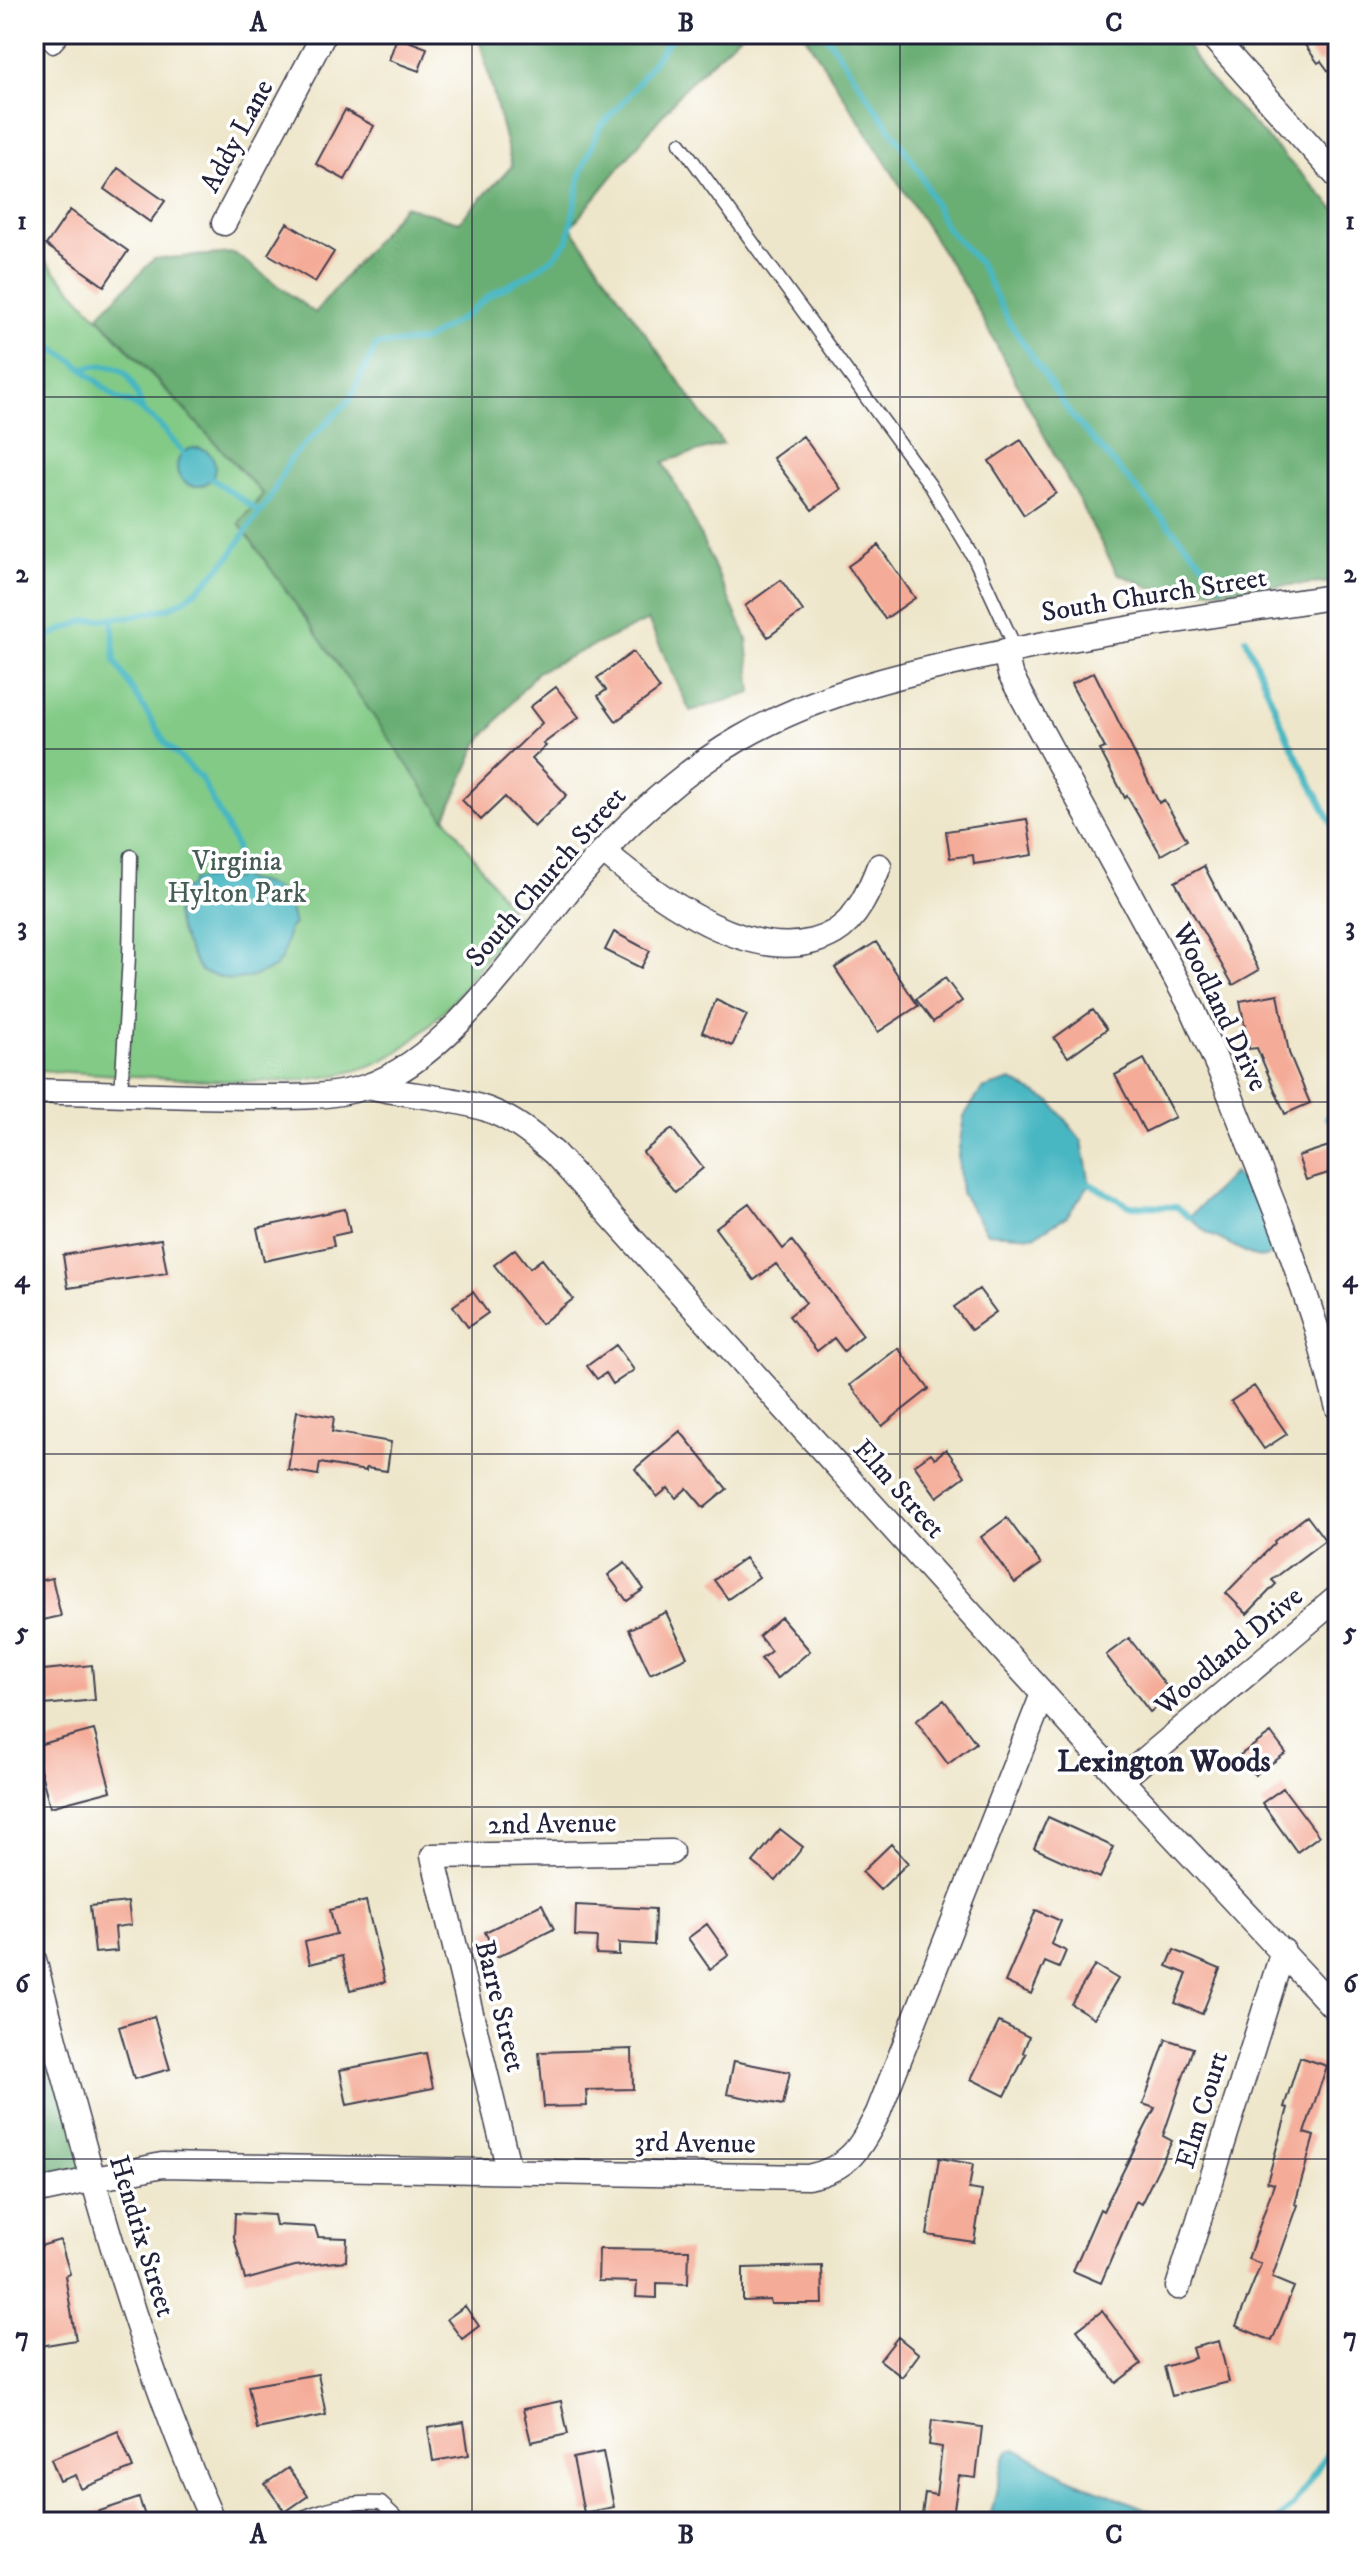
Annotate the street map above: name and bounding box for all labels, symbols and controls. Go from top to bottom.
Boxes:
text: A [249,7,268,40]
text: B [678,7,694,40]
text: C [1105,7,1123,40]
street label: Addy Lane [193,73,281,199]
text: 1 [17,205,27,238]
text: 1 [1345,205,1355,238]
text: 2 [16,558,30,591]
text: 2 [1344,558,1358,591]
street label: South Church Street [1039,560,1269,630]
street label: South Church Street [458,780,634,974]
park label: Virginia Hylton Park [167,844,307,911]
text: 3 [17,911,27,944]
text: 3 [1345,911,1355,944]
street label: Woodland Drive [1164,916,1276,1097]
text: 4 [15,1263,31,1296]
text: 4 [1343,1263,1359,1296]
street label: Elm Street [845,1432,953,1546]
street label: Woodland Drive [1147,1579,1310,1724]
text: 5 [15,1616,29,1649]
text: 5 [1343,1616,1357,1649]
district label: Lexington Woods [1057,1744,1271,1781]
street label: 2nd Avenue [487,1805,617,1843]
street label: Barre Street [467,1937,533,2075]
text: 6 [15,1968,30,2001]
text: 6 [1343,1968,1358,2001]
street label: Elm Court [1168,2047,1236,2173]
street label: 3rd Avenue [634,2124,756,2162]
street label: Hendrix Street [101,2151,183,2321]
text: 7 [15,2321,29,2354]
text: 7 [1343,2321,1357,2354]
text: A [249,2519,268,2552]
text: B [678,2519,694,2552]
text: C [1105,2519,1123,2552]

